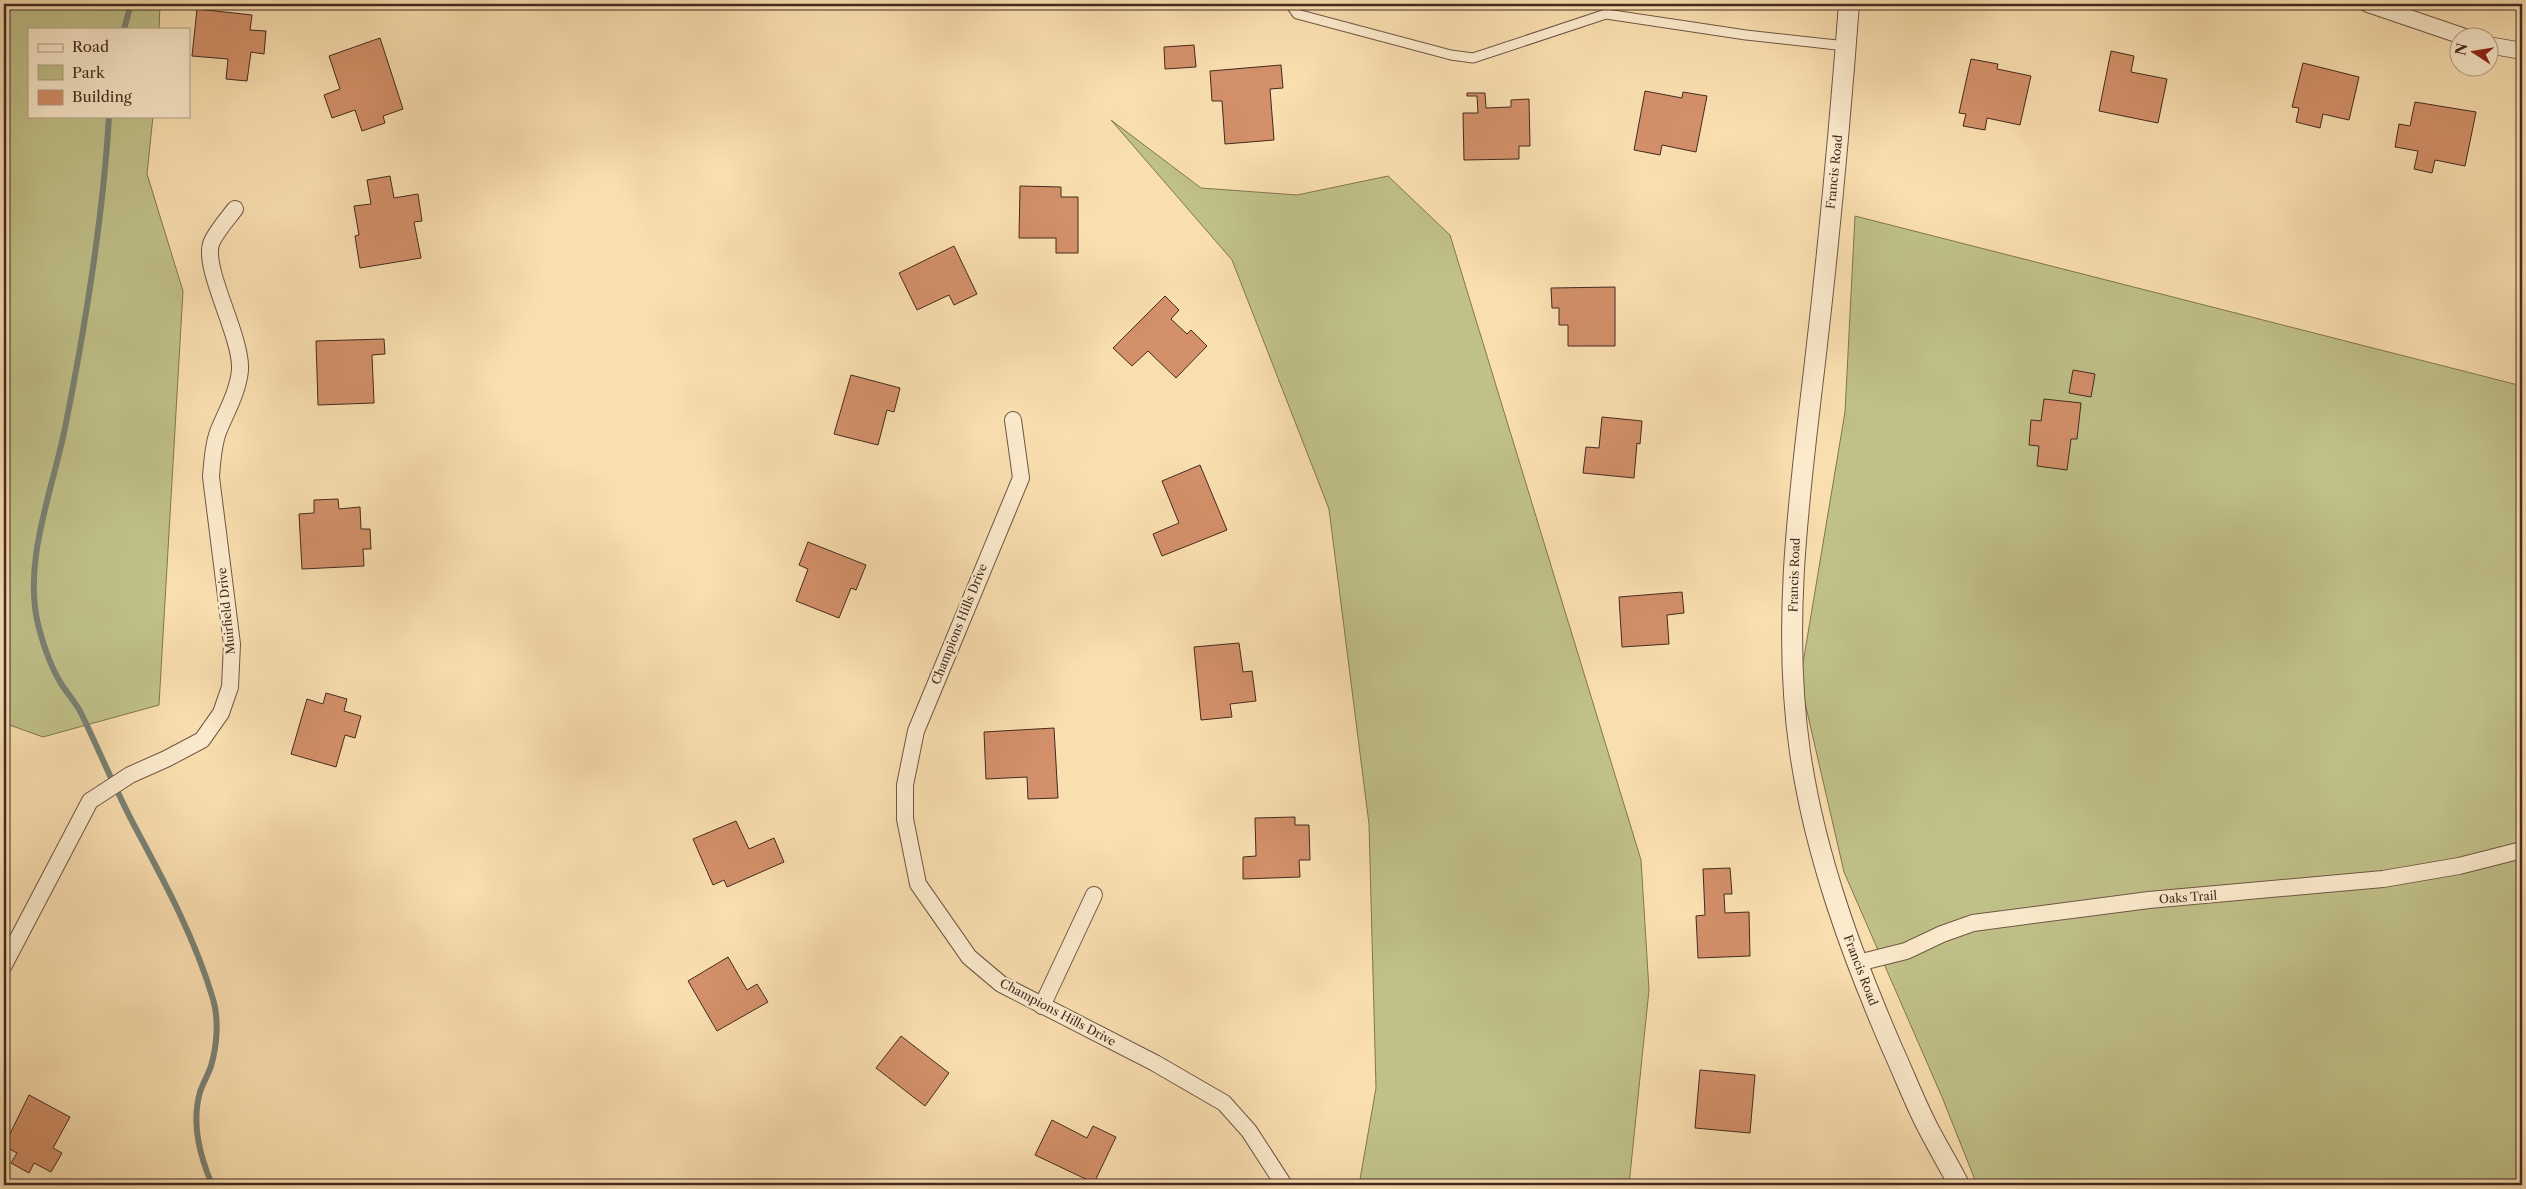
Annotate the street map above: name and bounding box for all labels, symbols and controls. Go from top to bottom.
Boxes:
legend [28,28,190,118]
north arrow [2448,28,2498,78]
text: Road [72,37,109,56]
text: N [2451,41,2471,57]
text: Park [72,63,106,82]
text: Building [72,87,132,106]
street label: Francis Road [1823,133,1845,210]
street label: Francis Road [1785,537,1803,613]
street label: Champions Hills Drive [928,561,990,687]
street label: Muirfield Drive [214,566,238,655]
street label: Oaks Trail [2158,887,2218,907]
street label: Francis Road [1841,932,1882,1008]
street label: Champions Hills Drive [997,975,1119,1049]

